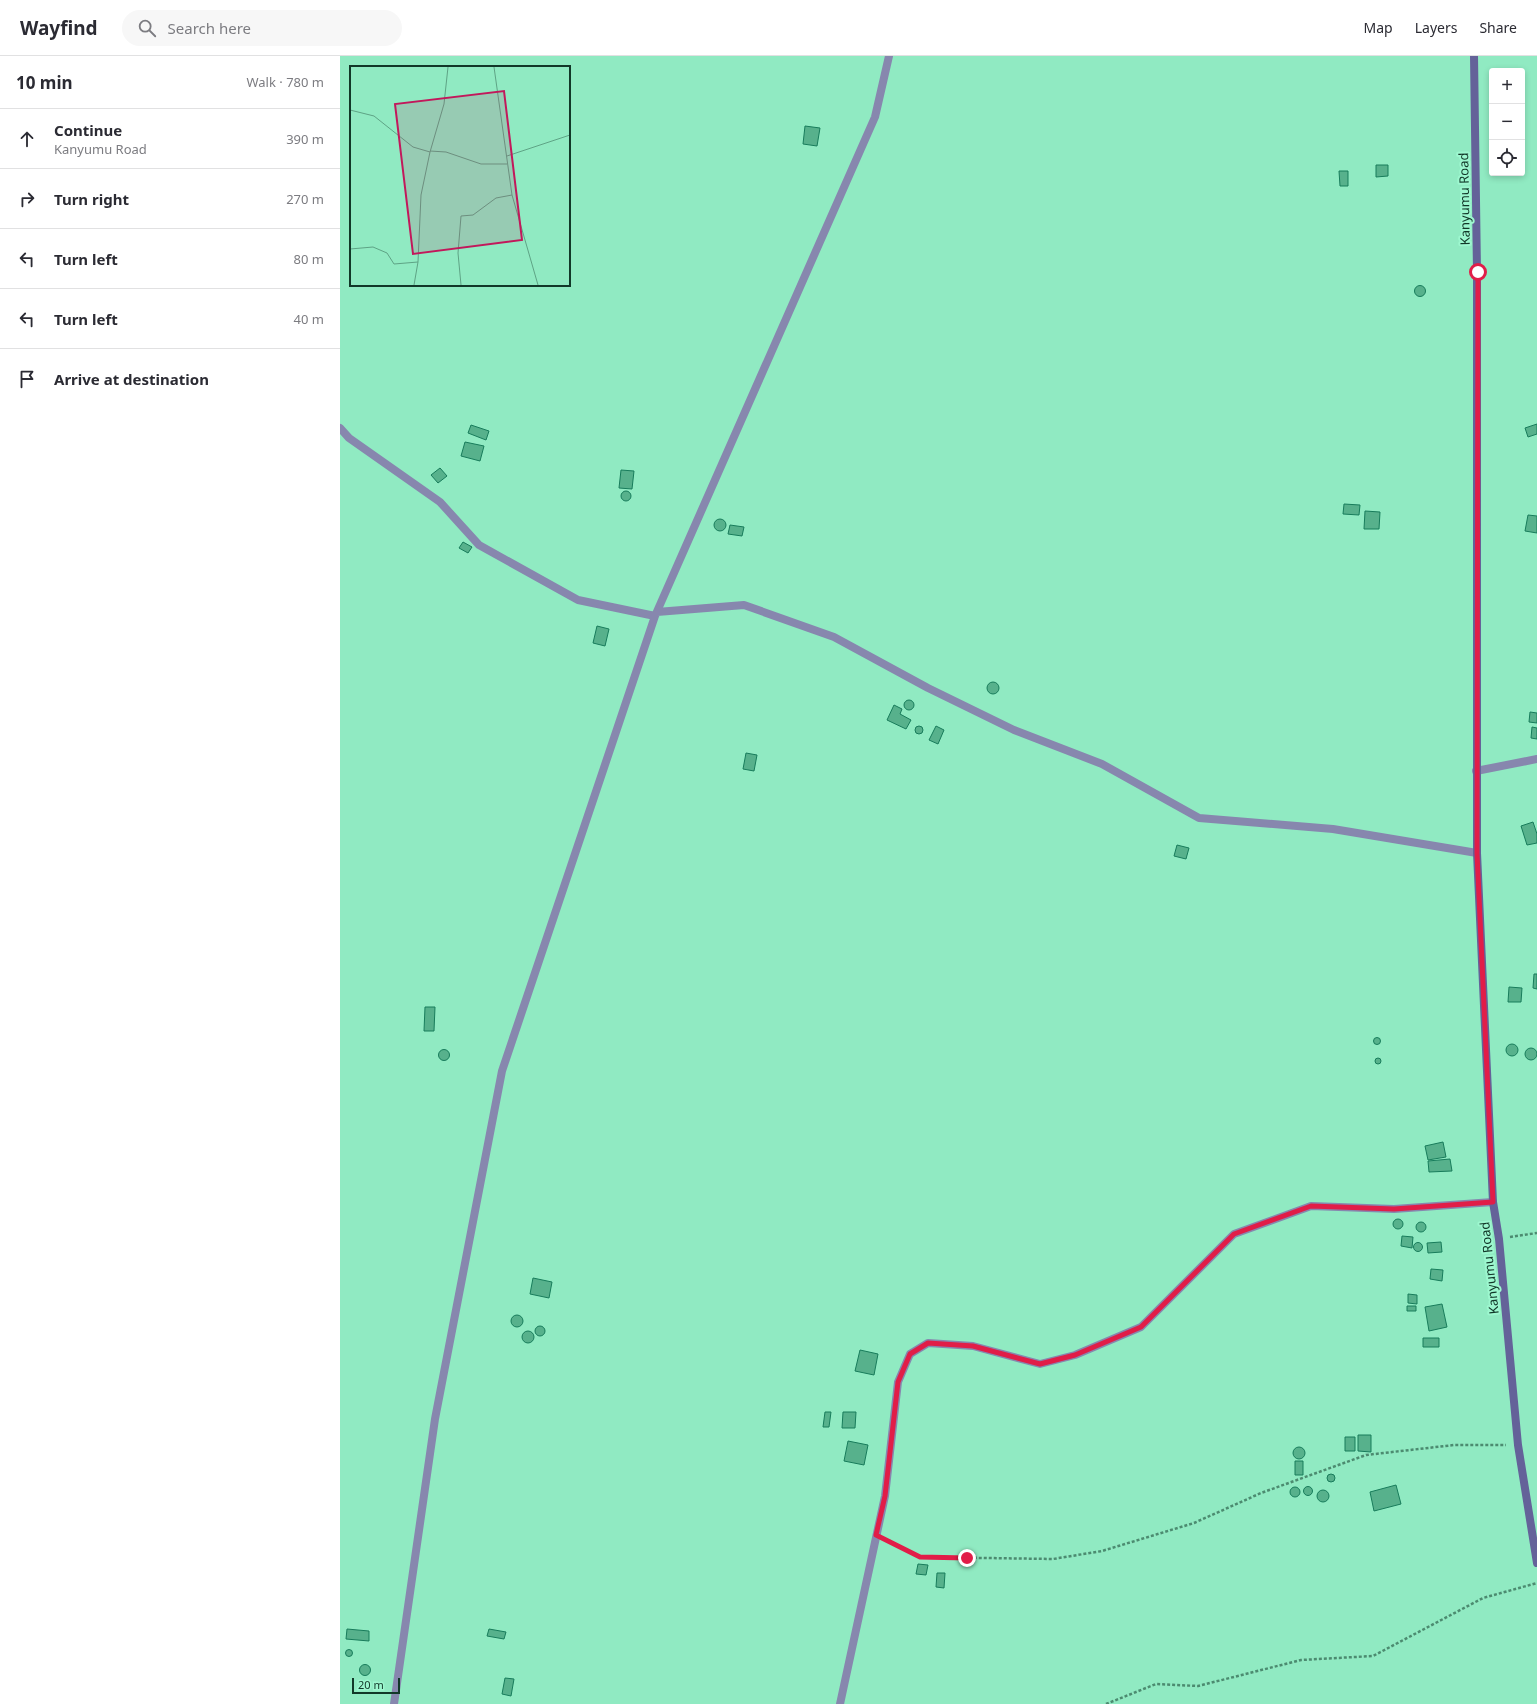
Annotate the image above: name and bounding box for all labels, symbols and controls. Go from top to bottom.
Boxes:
search box [122,10,402,46]
text: Wayfind [20,15,98,41]
icon: search [136,17,158,39]
text: Search here [168,18,251,38]
text: Map [1364,18,1393,37]
text: Layers [1415,18,1457,37]
text: Share [1479,18,1517,37]
inset map [350,66,570,286]
map controls [1489,68,1525,176]
button: + [1489,68,1525,104]
text: 10 min [16,71,73,94]
text: Walk · 780 m [246,73,324,91]
button: − [1489,104,1525,140]
text: Continue [54,120,122,140]
icon: ahead [16,128,38,150]
text: 390 m [286,130,324,148]
text: Kanyumu Road [54,140,147,158]
button: locate [1489,140,1525,176]
street label: Kanyumu Road [1454,152,1474,246]
icon: right [16,188,38,210]
text: Turn right [54,189,129,209]
text: 270 m [286,190,324,208]
icon: left [16,248,38,270]
text: Turn left [54,249,118,269]
text: 80 m [294,250,324,268]
route start [1469,263,1487,281]
icon: left [16,308,38,330]
text: Turn left [54,309,118,329]
text: 40 m [294,310,324,328]
icon: arrive [16,368,38,390]
text: Arrive at destination [54,369,209,389]
street label: Kanyumu Road [1475,1221,1503,1315]
route end [958,1549,976,1567]
scale bar [352,1676,400,1695]
text: 20 m [358,1677,384,1692]

